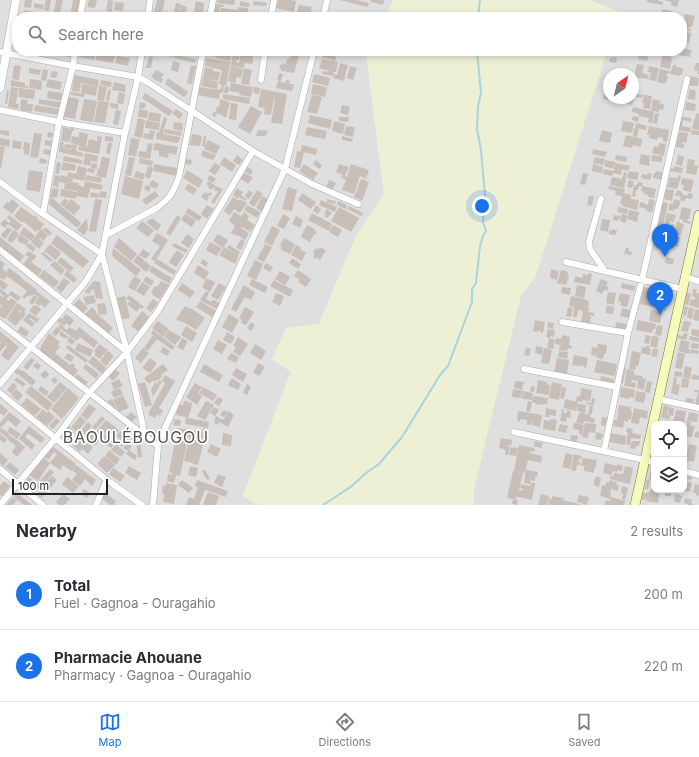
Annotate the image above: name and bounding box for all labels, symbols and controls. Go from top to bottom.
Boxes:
search box [12,12,687,56]
icon: search [26,23,48,45]
text: Search here [58,25,144,44]
north arrow [603,68,639,104]
your location [472,196,492,216]
pin: 1 [652,224,678,257]
pin: 2 [647,282,673,315]
map controls [651,421,687,493]
button: locate [651,421,687,457]
district label: BAOULÉBOUGOU [63,427,209,447]
button: layers [651,457,687,493]
scale bar [12,477,108,496]
text: 100 m [18,479,49,493]
text: Nearby [16,521,77,541]
text: 2 results [630,523,683,539]
text: Total [54,576,90,595]
text: 1 [26,586,32,602]
text: 200 m [644,586,683,602]
text: Fuel · Gagnoa - Ouragahio [54,595,216,611]
text: Pharmacie Ahouane [54,648,202,667]
text: 2 [25,658,33,674]
text: 220 m [644,658,683,674]
text: Pharmacy · Gagnoa - Ouragahio [54,667,252,683]
tab: Map [99,711,121,749]
tab: Directions [319,711,371,749]
tab: Saved [568,711,600,749]

